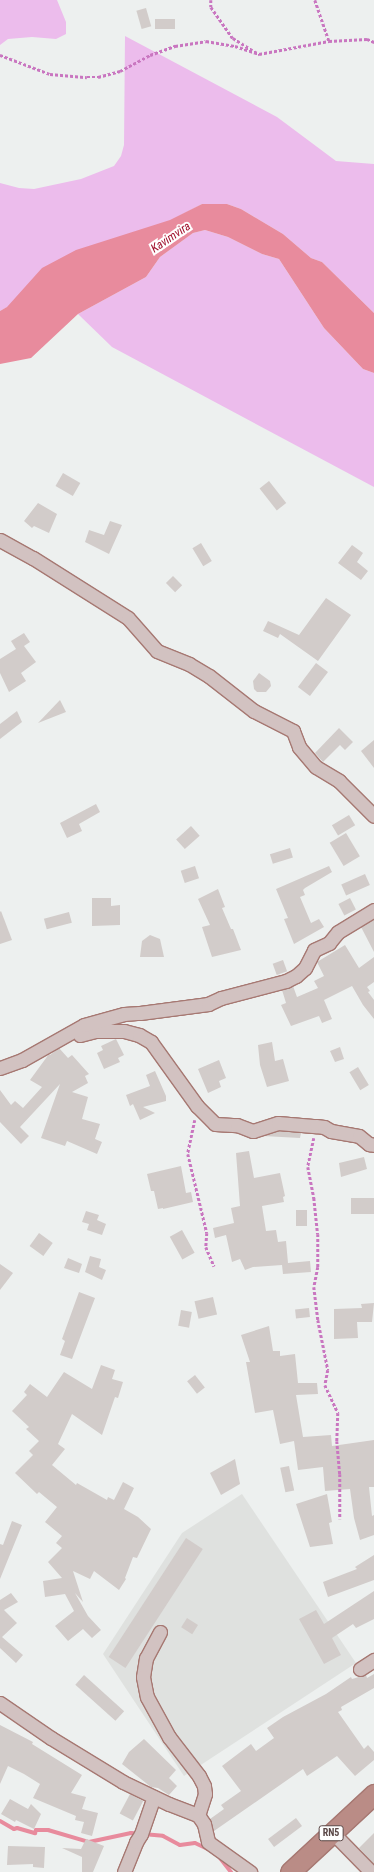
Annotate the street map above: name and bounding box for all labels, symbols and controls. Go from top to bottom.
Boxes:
water label: Kavimvira [148,220,194,256]
road number: RN5 [318,1825,344,1841]

